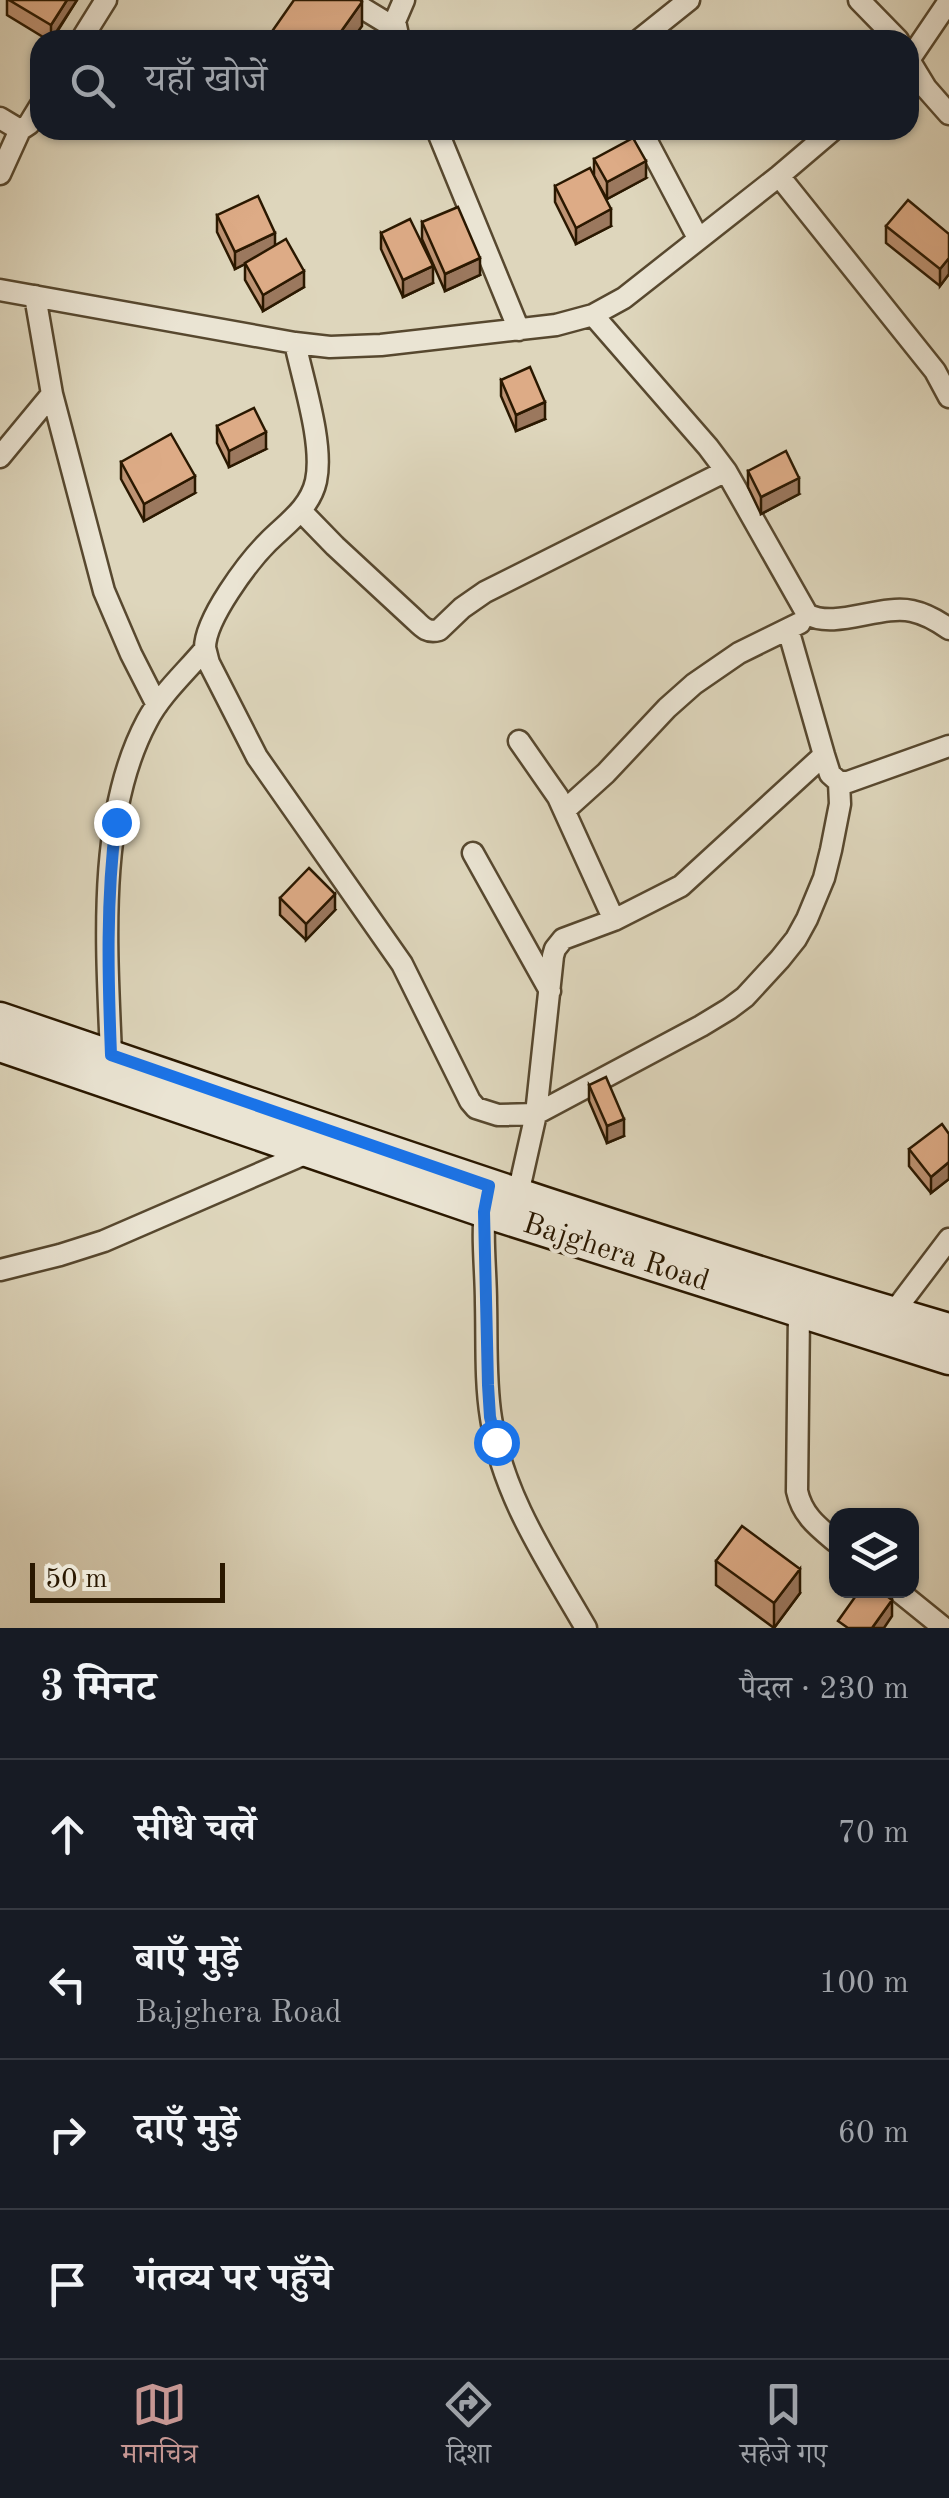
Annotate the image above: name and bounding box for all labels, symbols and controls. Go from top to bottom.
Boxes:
search box [30,30,919,140]
icon: search [65,58,120,113]
text: यहाँ खोजें [145,62,267,100]
route end [94,800,140,846]
street label: Bajghera Road [519,1209,713,1297]
route start [474,1420,520,1466]
map controls [829,1508,919,1598]
button: layers [829,1508,919,1598]
scale bar [30,1558,225,1602]
text: 50 m [45,1566,108,1594]
text: 3 मिनट [40,1668,156,1710]
text: पैदल · 230 m [740,1674,909,1706]
icon: ahead [40,1807,95,1862]
text: सीधे चलें [135,1811,256,1849]
text: 70 m [838,1818,909,1850]
text: बाएँ मुड़ें [135,1941,240,1979]
icon: left [40,1957,95,2012]
text: 100 m [819,1968,909,2000]
text: Bajghera Road [135,1998,342,2030]
icon: right [40,2107,95,2162]
text: दाएँ मुड़ें [135,2111,239,2149]
text: 60 m [838,2118,909,2150]
icon: arrive [40,2257,95,2312]
text: गंतव्य पर पहुँचे [135,2261,332,2299]
tab: मानचित्र [122,2377,198,2481]
tab: दिशा [441,2377,496,2481]
tab: सहेजे गए [740,2377,827,2481]

